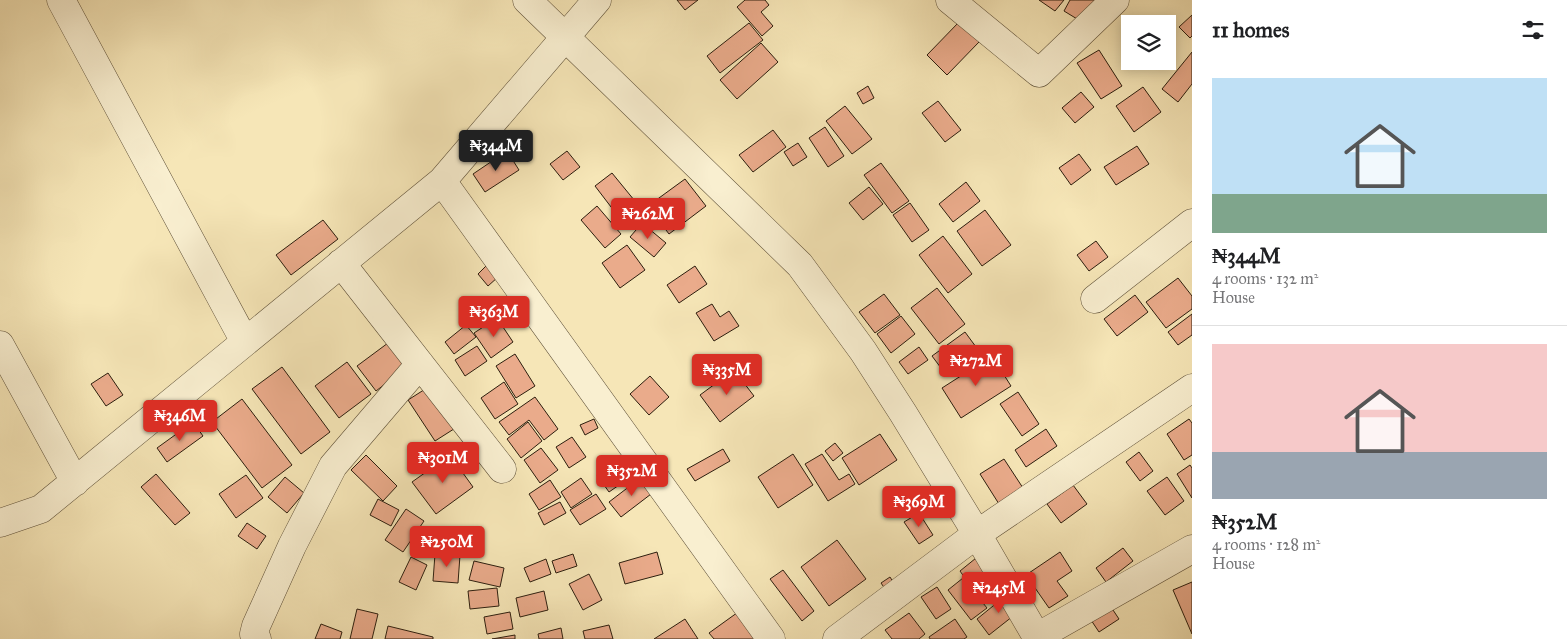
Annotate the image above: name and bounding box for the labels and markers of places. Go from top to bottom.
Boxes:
pin: ₦344M [461,130,531,172]
pin: ₦262M [613,198,683,240]
pin: ₦363M [459,296,529,338]
pin: ₦272M [941,344,1011,387]
pin: ₦335M [692,354,762,396]
pin: ₦346M [145,400,215,442]
pin: ₦301M [408,442,478,484]
pin: ₦352M [597,454,667,497]
pin: ₦369M [884,486,954,528]
pin: ₦250M [412,526,482,568]
pin: ₦245M [964,572,1034,614]

